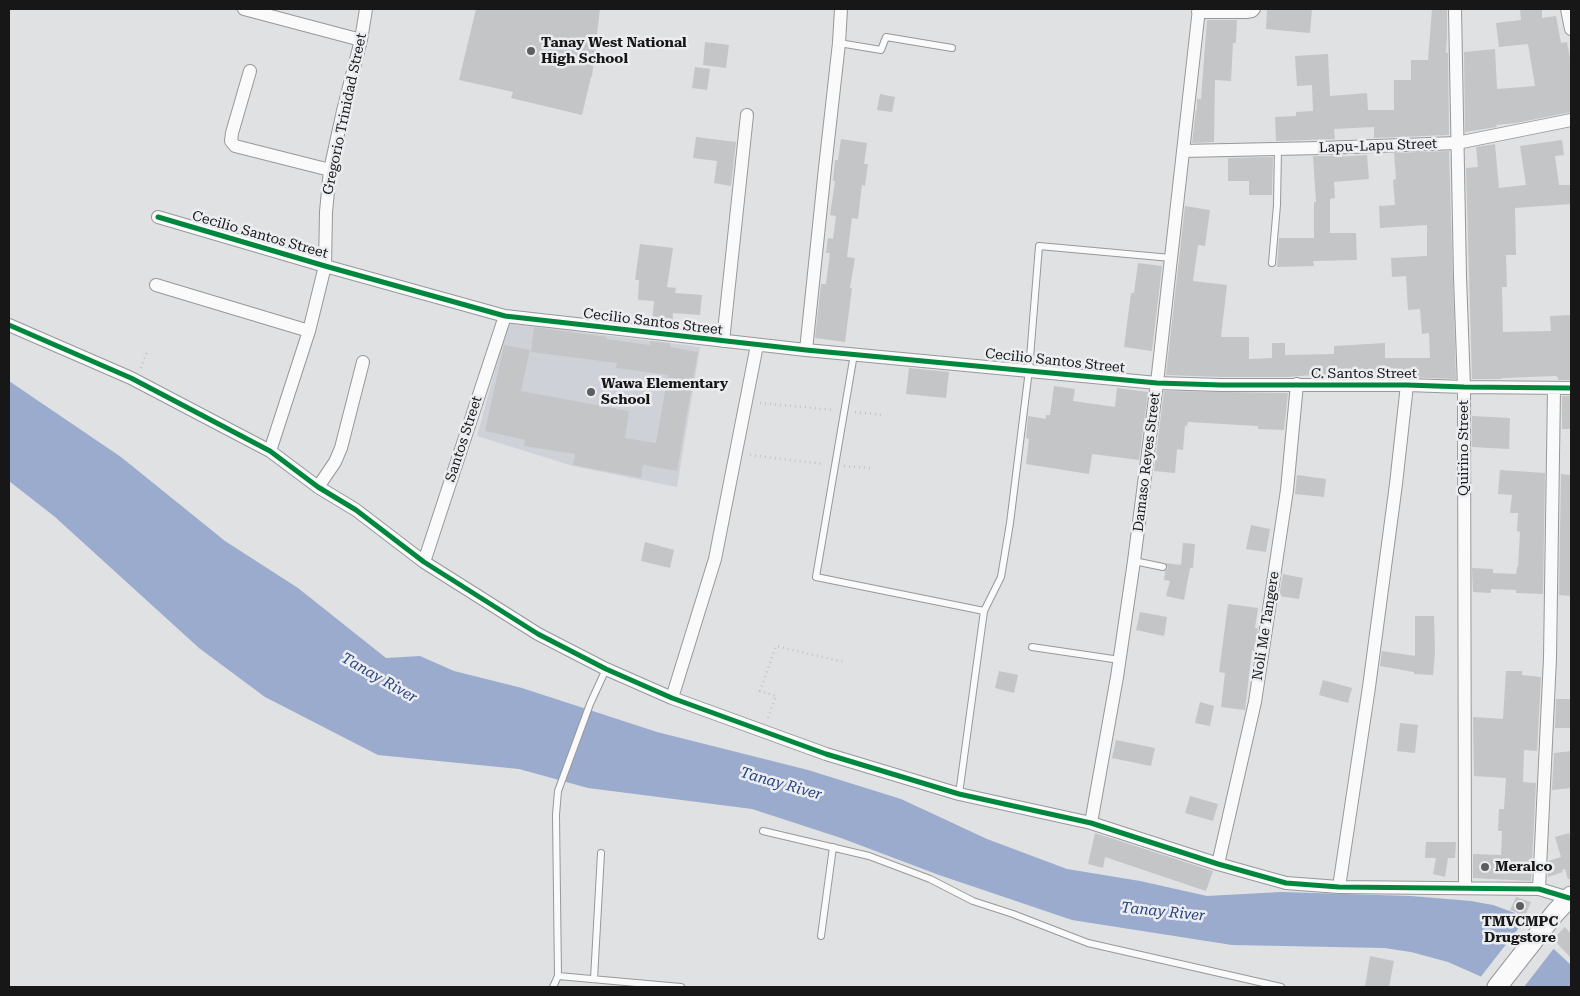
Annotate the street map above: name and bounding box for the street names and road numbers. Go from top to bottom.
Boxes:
street label: Gregorio Trinidad Street [320,32,370,196]
street label: Lapu-Lapu Street [1319,136,1437,156]
street label: Cecilio Santos Street [190,208,330,262]
street label: Cecilio Santos Street [582,305,724,339]
street label: Cecilio Santos Street [984,345,1126,377]
street label: C. Santos Street [1311,366,1417,382]
street label: Damaso Reyes Street [1130,391,1164,533]
street label: Santos Street [442,394,486,484]
street label: Quirino Street [1456,400,1472,496]
street label: Noli Me Tangere [1249,570,1283,682]

